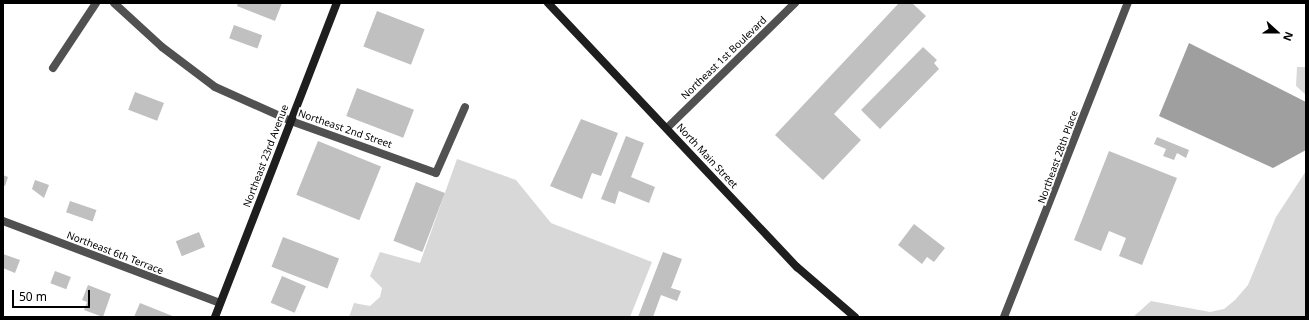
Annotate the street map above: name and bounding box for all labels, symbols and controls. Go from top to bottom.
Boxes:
north arrow [1257,12,1297,52]
street label: Northeast 1st Boulevard [679,14,769,102]
text: N [1280,30,1297,43]
street label: Northeast 23rd Avenue [241,103,291,209]
street label: Northeast 2nd Street [297,107,393,151]
street label: Northeast 28th Place [1036,109,1080,205]
street label: North Main Street [674,121,740,191]
street label: Northeast 6th Terrace [65,229,165,277]
scale bar [14,282,92,308]
text: 50 m [19,288,47,305]

